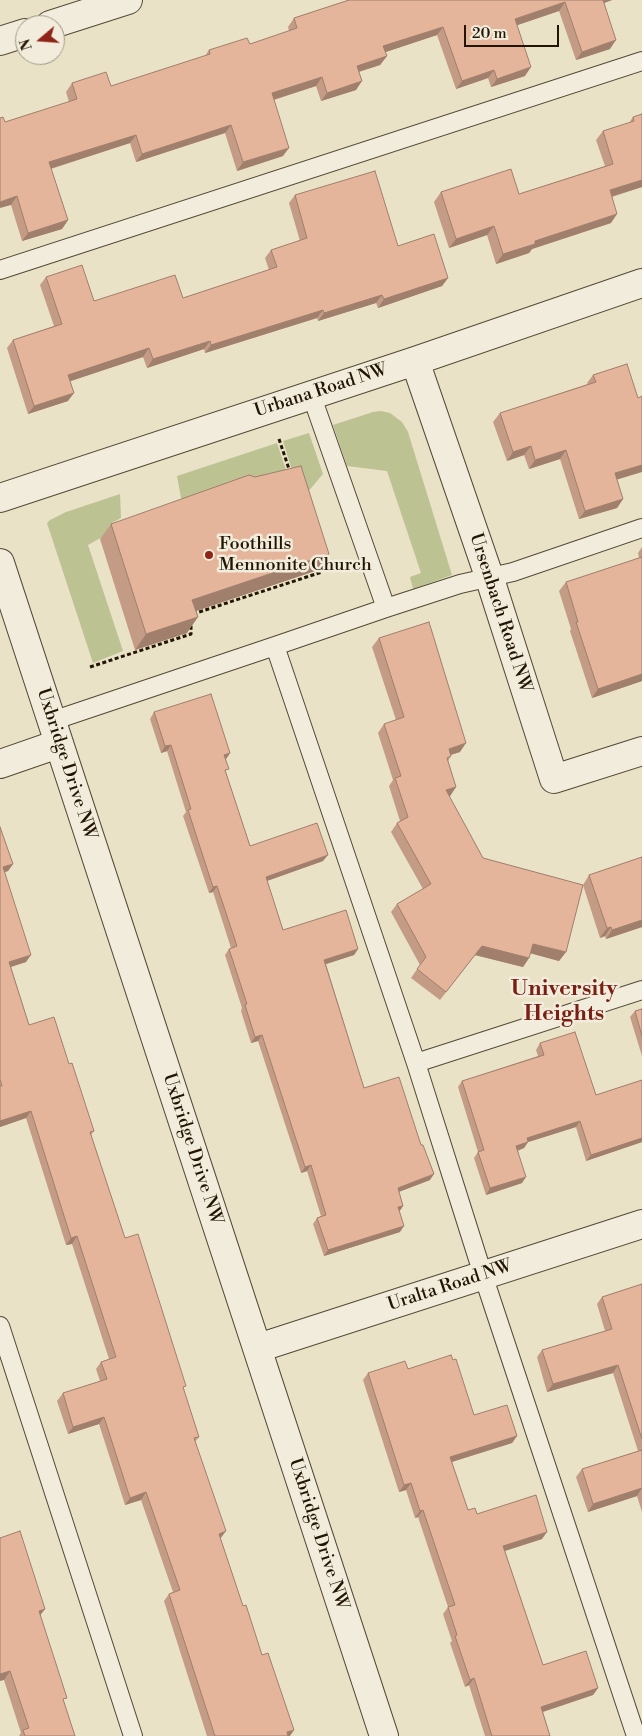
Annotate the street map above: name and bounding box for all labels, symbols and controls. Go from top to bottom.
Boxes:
north arrow [15,15,65,65]
scale bar [467,15,562,47]
text: 20 m [472,24,507,43]
text: N [16,36,37,52]
street label: Urbana Road NW [252,359,390,423]
street label: Ursenbach Road NW [464,531,536,695]
place label: Foothills Mennonite Church [219,534,372,576]
marker: Foothills Mennonite Church [203,549,215,561]
street label: Uxbridge Drive NW [31,685,101,843]
district label: University Heights [511,977,617,1028]
street label: Uxbridge Drive NW [157,1070,227,1228]
street label: Uralta Road NW [385,1256,515,1316]
street label: Uxbridge Drive NW [283,1455,353,1613]

